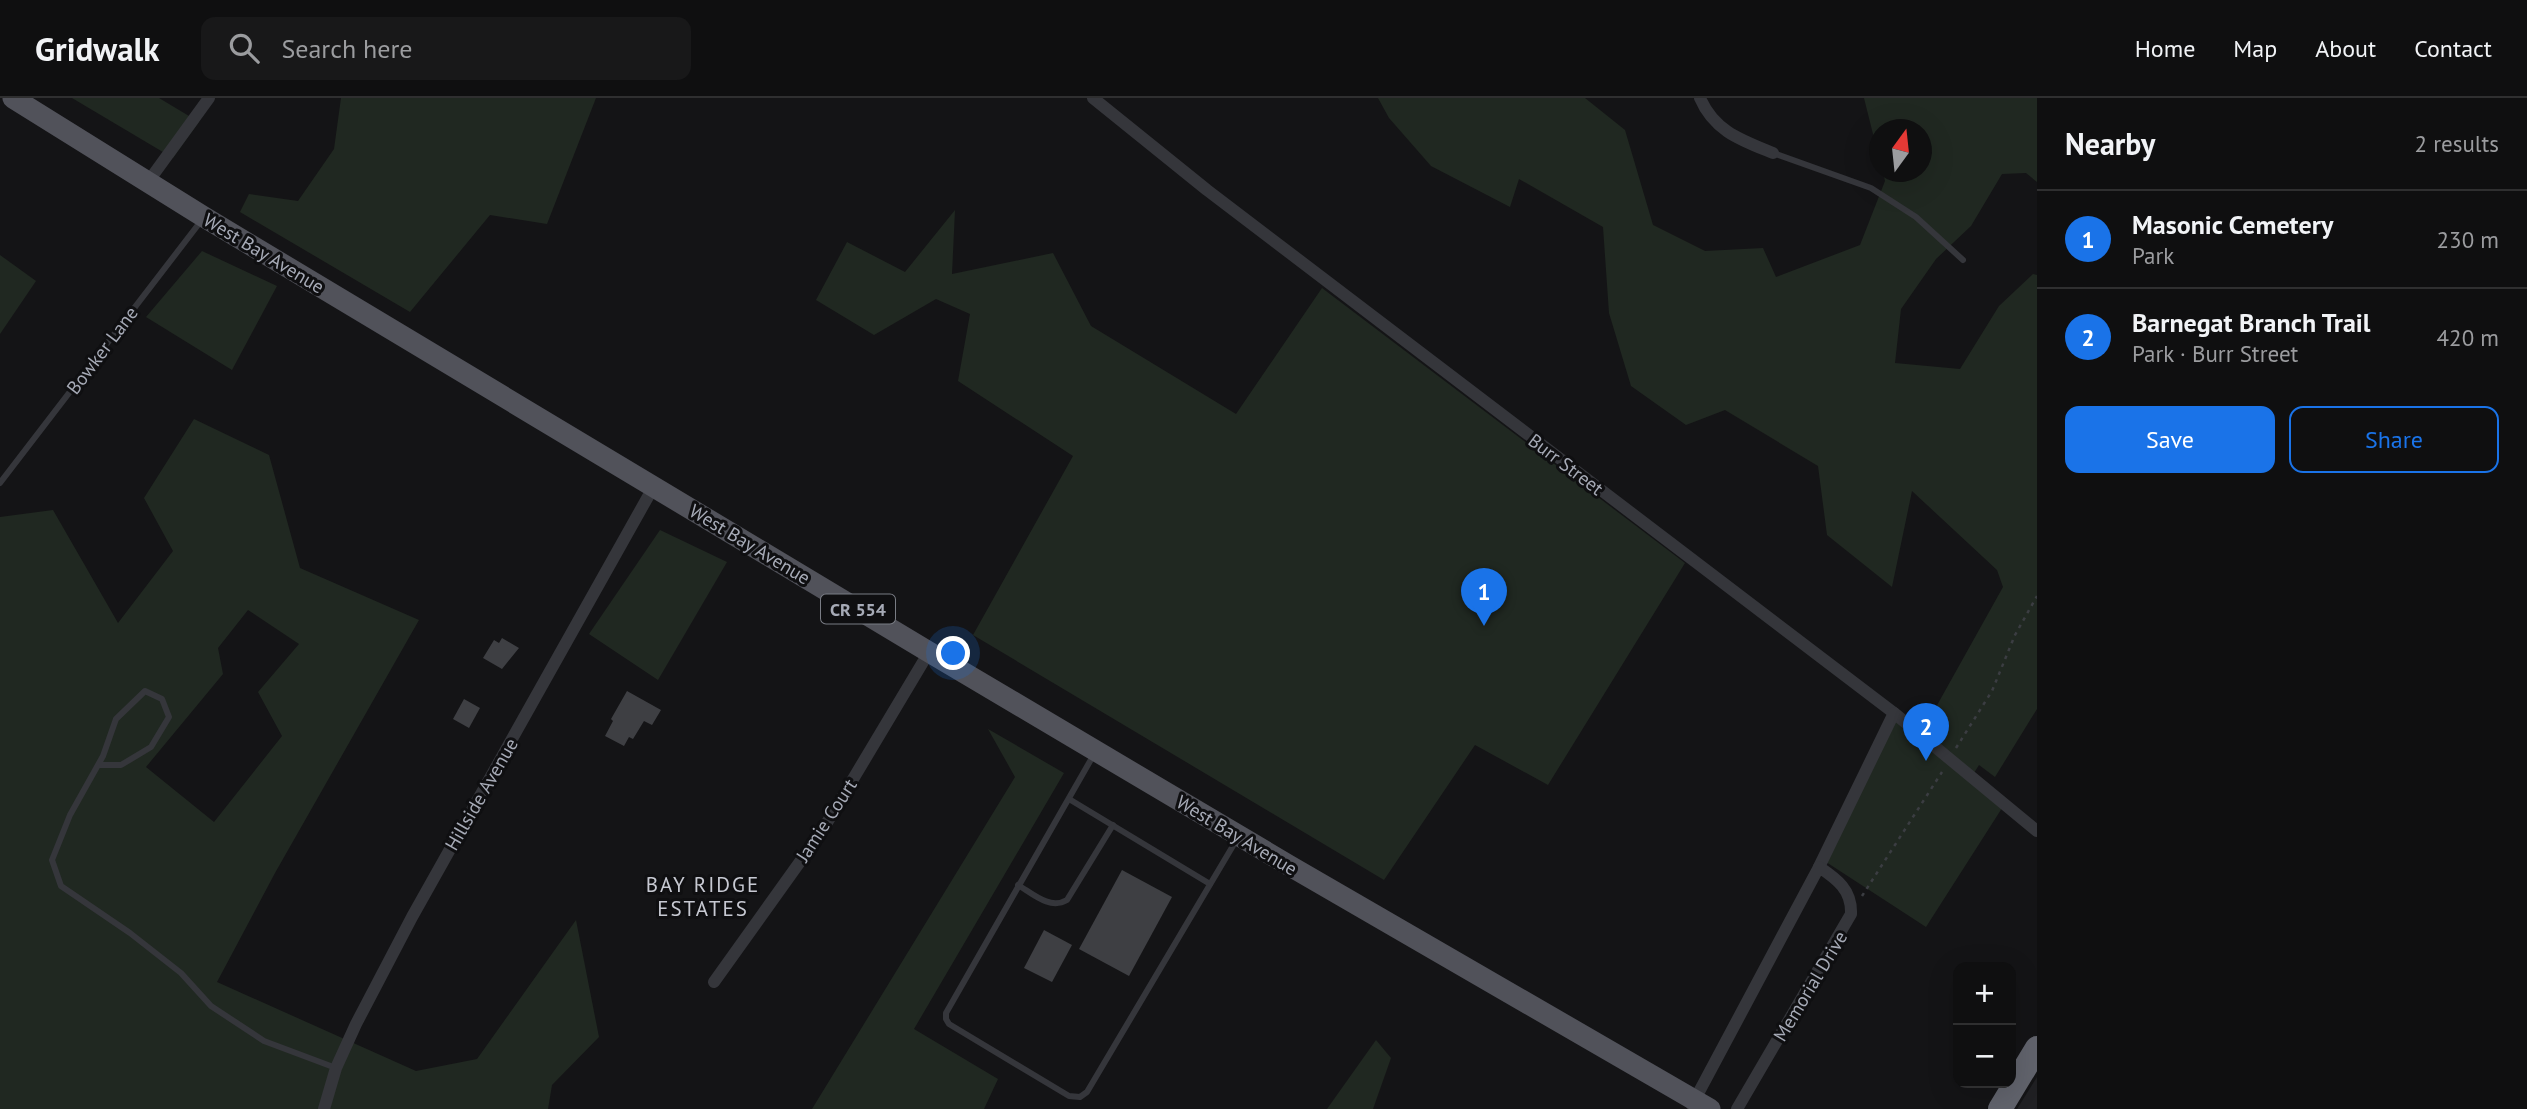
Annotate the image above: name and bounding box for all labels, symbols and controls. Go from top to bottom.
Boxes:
search box [201,17,691,80]
text: Gridwalk [35,27,159,70]
icon: search [225,29,263,67]
text: Search here [281,32,413,65]
text: Home [2135,33,2195,64]
text: Map [2233,33,2277,64]
text: About [2315,33,2376,64]
text: Contact [2414,33,2492,64]
north arrow [1869,119,1932,182]
text: Nearby [2065,124,2155,163]
text: 2 results [2415,129,2499,158]
street label: West Bay Avenue [199,208,329,298]
text: Masonic Cemetery [2132,208,2333,241]
text: 1 [2081,225,2095,254]
text: 230 m [2437,225,2499,254]
text: Park [2132,241,2174,270]
street label: Bowker Lane [61,301,143,399]
text: Barnegat Branch Trail [2132,306,2370,339]
text: 2 [2081,323,2095,352]
text: 420 m [2437,323,2499,352]
text: Park · Burr Street [2132,339,2298,368]
button: Save [2065,406,2275,473]
button: Share [2289,406,2499,473]
street label: Burr Street [1524,428,1609,500]
street label: West Bay Avenue [685,499,815,589]
pin: 1 [1461,568,1507,626]
road number: CR 554 [821,594,895,624]
your location [936,636,970,670]
pin: 2 [1903,703,1949,761]
street label: Hillside Avenue [439,734,523,854]
street label: Jamie Court [790,773,862,867]
street label: West Bay Avenue [1172,790,1302,880]
district label: BAY RIDGE ESTATES [646,871,760,922]
street label: Memorial Drive [1768,926,1852,1046]
map controls [1953,962,2016,1088]
button: + [1953,962,2016,1025]
button: − [1953,1025,2016,1088]

